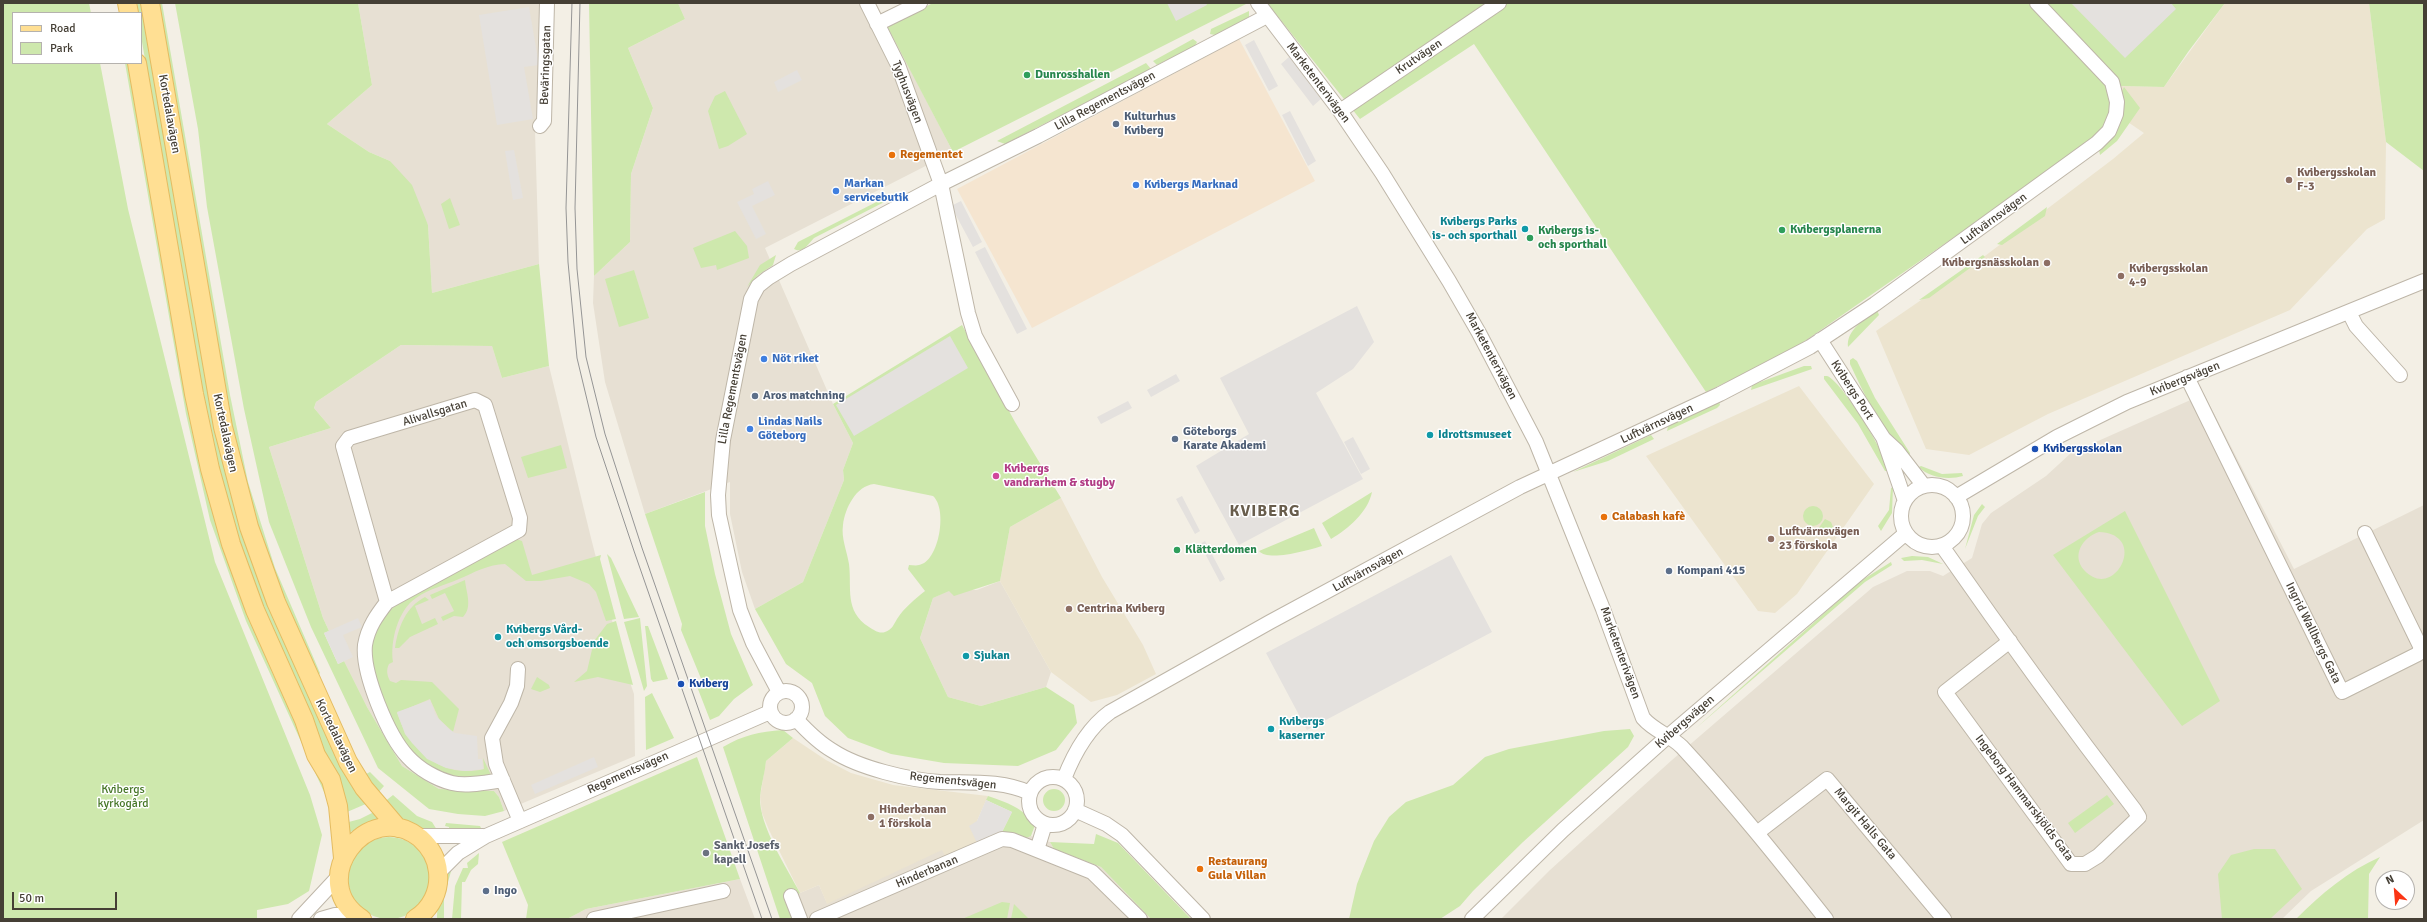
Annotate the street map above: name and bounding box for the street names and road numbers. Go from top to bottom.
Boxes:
street label: Beväringsgatan [537,25,555,105]
street label: Krutvägen [1393,36,1445,78]
street label: Marketenterivägen [1283,40,1353,126]
street label: Tyghusvägen [889,59,925,125]
street label: Lilla Regementsvägen [1052,68,1158,134]
street label: Kortedalavägen [155,73,183,155]
street label: Luftvärnsvägen [1958,190,2030,248]
street label: Marketenterivägen [1462,310,1520,402]
street label: Lilla Regementsvägen [715,333,751,445]
street label: Kvibergs Port [1827,358,1877,422]
street label: Kvibergsvägen [2148,358,2222,400]
street label: Kortedalavägen [210,392,240,474]
street label: Alivallsgatan [401,396,469,430]
street label: Luftvärnsvägen [1618,401,1696,447]
street label: Luftvärnsvägen [1330,545,1406,595]
street label: Ingrid Wallbergs Gata [2282,580,2344,686]
street label: Marketenterivägen [1597,605,1643,701]
street label: Kvibergsvägen [1652,692,1718,752]
street label: Kortedalavägen [312,697,360,775]
street label: Ingeborg Hammarskjölds Gata [1972,732,2076,864]
street label: Regementsvägen [585,749,671,797]
street label: Regementsvägen [909,769,997,793]
street label: Margit Halls Gata [1831,785,1899,863]
street label: Hinderbanan [894,852,960,892]

